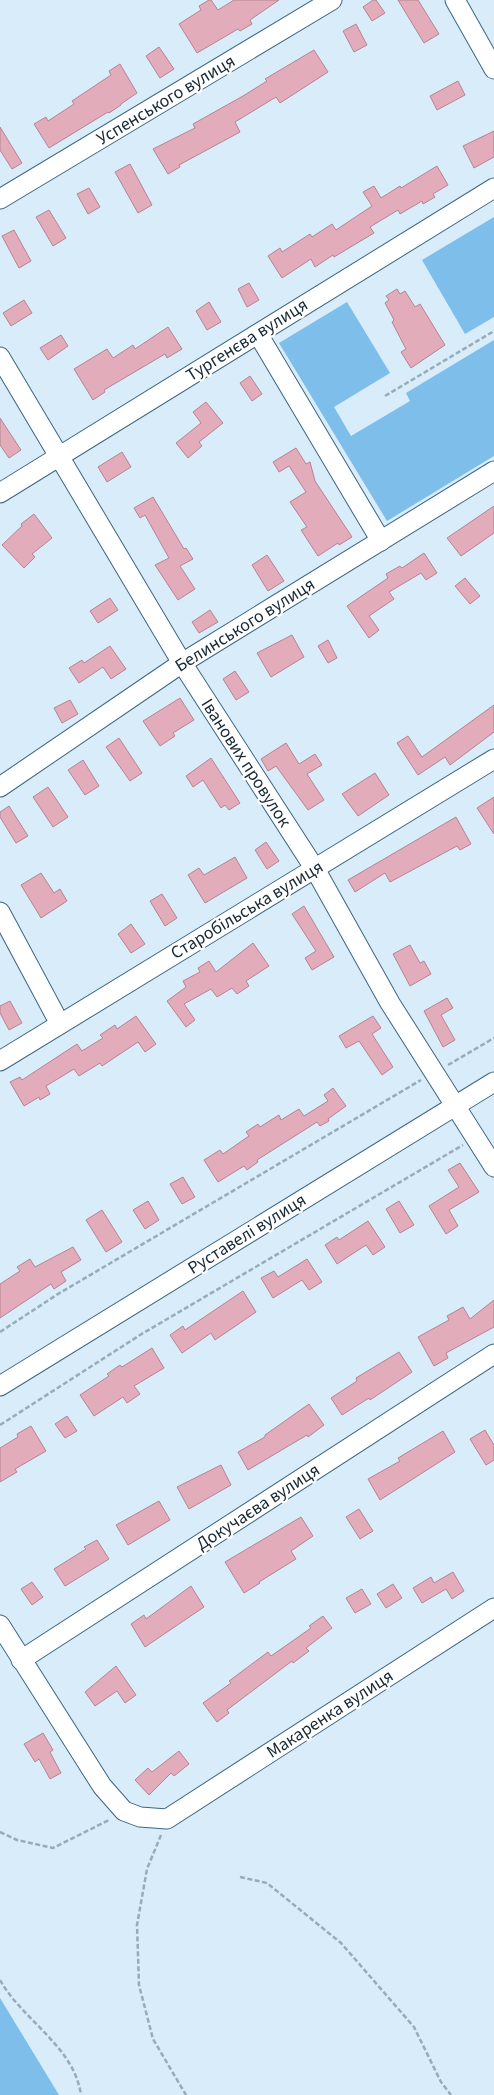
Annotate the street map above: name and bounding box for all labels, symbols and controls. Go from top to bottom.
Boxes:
street label: Успенського вулиця [92,49,240,151]
street label: Тургенєва вулиця [181,292,313,388]
street label: Белинського вулиця [170,572,320,678]
street label: Іванових провулок [195,694,297,832]
street label: Старобільська вулиця [166,854,328,966]
street label: Руставелі вулиця [183,1187,311,1281]
street label: Докучаєва вулиця [191,1458,325,1556]
street label: Макаренка вулиця [262,1664,398,1764]

